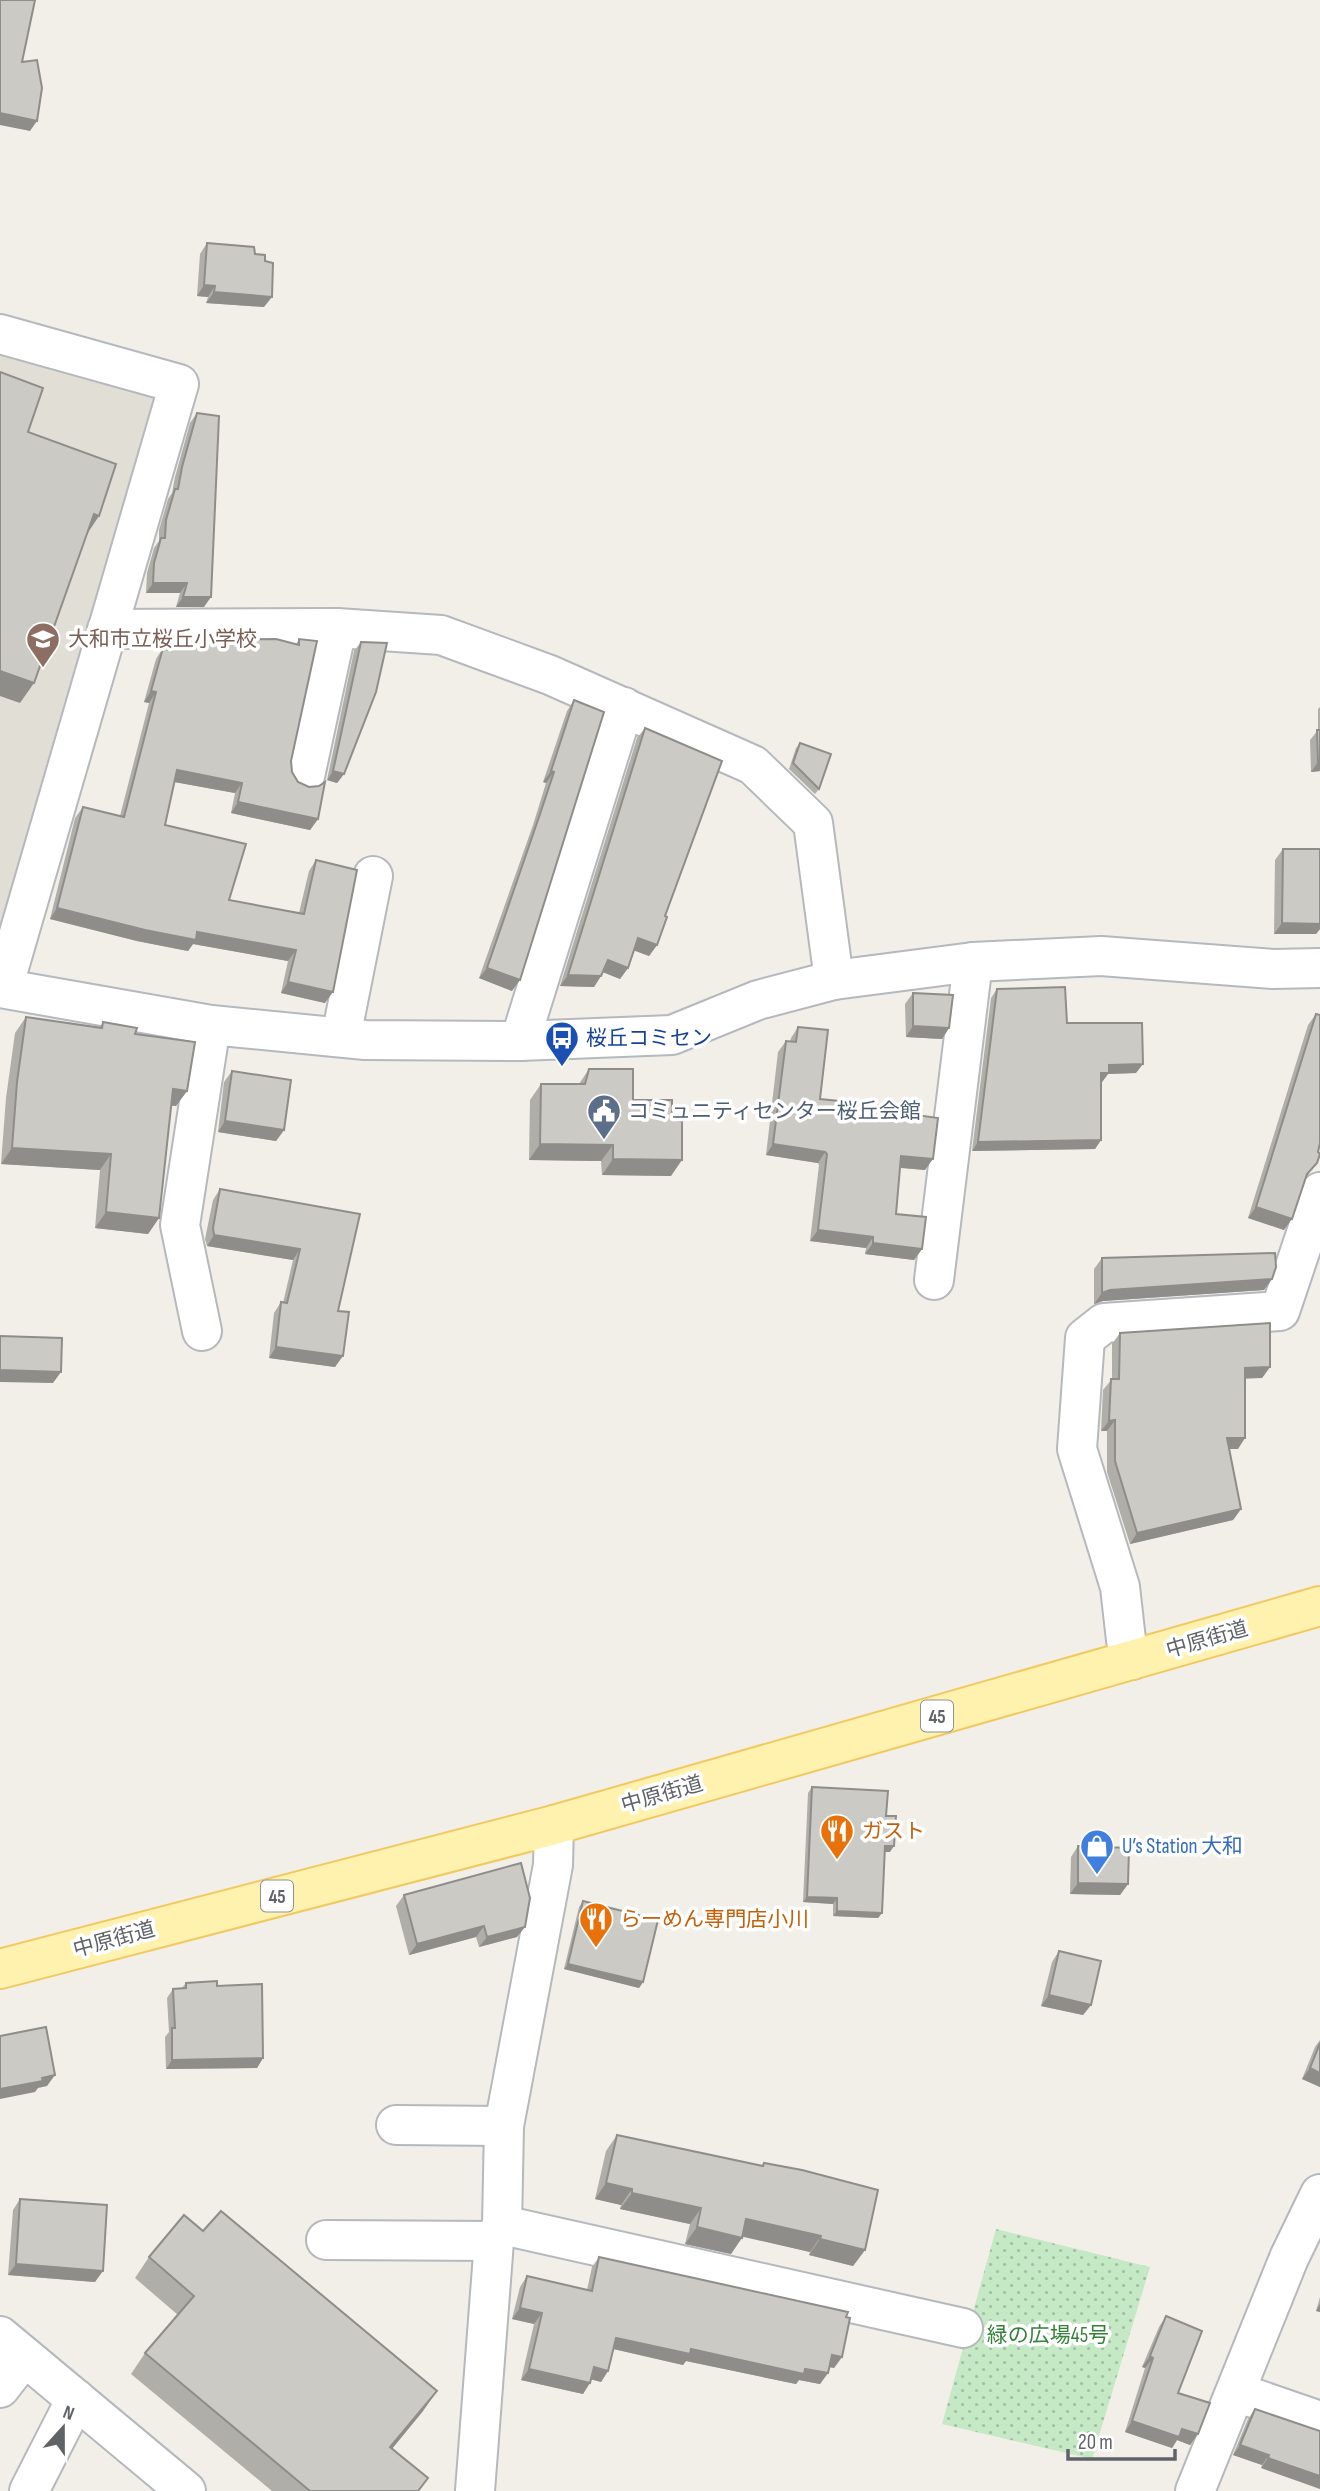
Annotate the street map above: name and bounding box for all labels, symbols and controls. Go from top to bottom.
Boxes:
school or university icon: 大和市立桜丘小学校 [24,620,62,669]
place label: 大和市立桜丘小学校 [68,627,257,652]
bus stop icon: 桜丘コミセン [543,1019,581,1068]
place label: 桜丘コミセン [586,1026,712,1051]
public building icon: コミュニティセンター桜丘会館 [585,1092,623,1141]
place label: コミュニティセンター桜丘会館 [628,1099,921,1124]
street label: 中原街道 [1163,1616,1251,1663]
road number: 45 [921,1700,953,1732]
street label: 中原街道 [618,1771,706,1818]
restaurant icon: ガスト [818,1812,856,1861]
place label: ガスト [862,1819,925,1844]
shop icon: U’s Station 大和 [1078,1827,1116,1876]
place label: U’s Station 大和 [1122,1834,1243,1859]
road number: 45 [261,1880,293,1912]
restaurant icon: らーめん専門店小川 [577,1900,615,1949]
place label: らーめん専門店小川 [620,1907,809,1932]
street label: 中原街道 [70,1917,158,1962]
park label: 緑の広場45号 [987,2323,1109,2348]
north arrow [28,2393,98,2463]
text: N [60,2401,77,2426]
scale bar [1068,2418,1175,2462]
text: 20 m [1078,2430,1113,2455]

